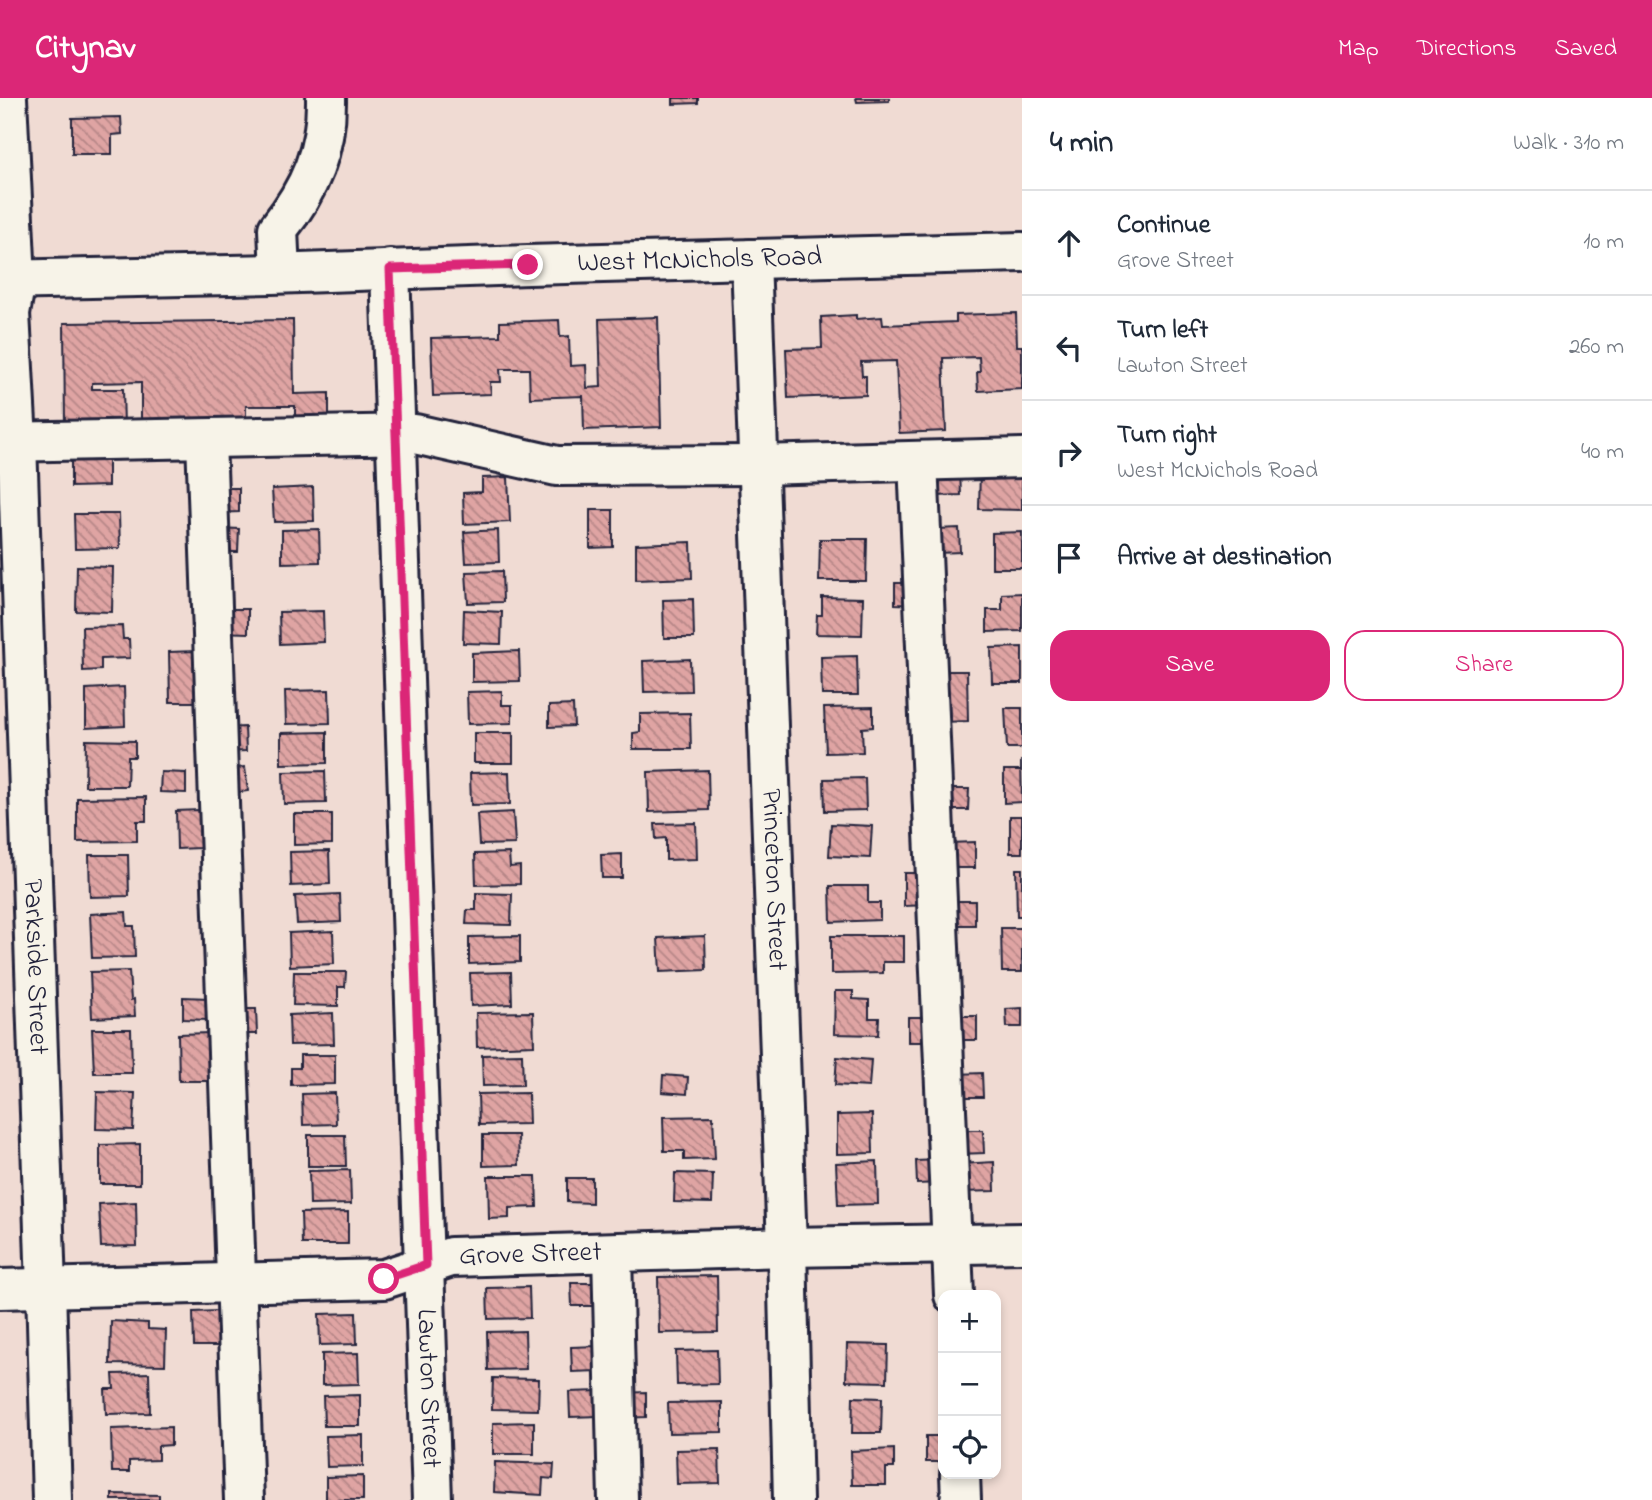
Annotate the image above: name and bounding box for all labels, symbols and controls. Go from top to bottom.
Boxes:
text: Citynav [35,25,135,73]
text: Map [1338,32,1379,67]
text: Directions [1417,32,1516,67]
text: Saved [1554,32,1617,67]
text: 4 min [1050,122,1113,166]
text: Walk · 310 m [1513,127,1624,160]
text: Continue [1117,207,1210,245]
icon: ahead [1050,224,1088,262]
text: 10 m [1583,226,1624,259]
street label: West McNichols Road [577,237,823,284]
text: Grove Street [1117,245,1234,278]
route end [512,249,543,280]
text: Turn left [1117,312,1208,350]
icon: left [1050,329,1088,367]
text: 260 m [1569,331,1624,364]
text: Lawton Street [1117,350,1248,383]
text: Turn right [1117,417,1217,455]
icon: right [1050,434,1088,472]
text: 40 m [1581,436,1624,469]
text: West McNichols Road [1117,455,1318,488]
icon: arrive [1050,539,1088,577]
text: Arrive at destination [1117,539,1332,577]
button: Save [1050,630,1330,701]
button: Share [1344,630,1624,701]
street label: Princeton Street [750,788,797,972]
street label: Parkside Street [11,878,58,1055]
street label: Grove Street [458,1232,602,1277]
route start [368,1263,399,1294]
map controls [938,1290,1001,1479]
button: + [938,1290,1001,1353]
street label: Lawton Street [405,1308,451,1469]
button: − [938,1353,1001,1416]
button: locate [938,1416,1001,1479]

